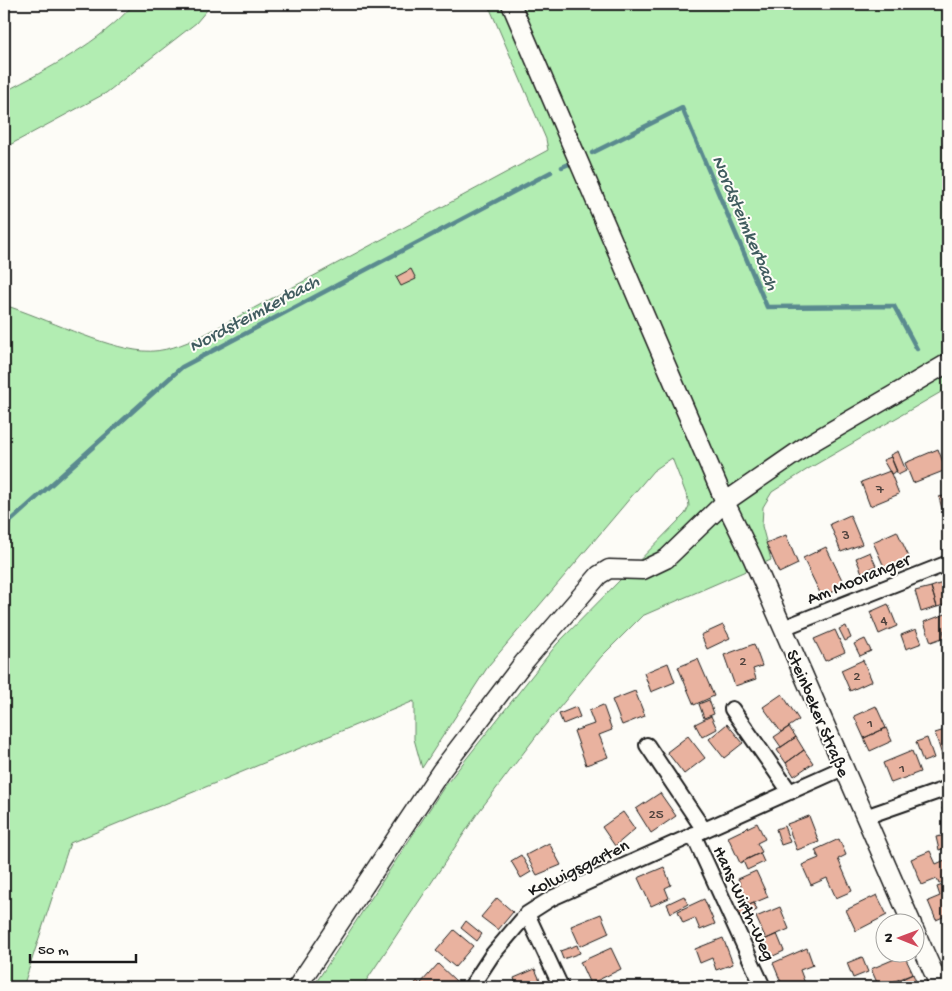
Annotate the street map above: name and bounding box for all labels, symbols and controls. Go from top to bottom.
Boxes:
water label: Nordsteimkerbach [705,152,783,295]
water label: Nordsteimkerbach [185,271,325,359]
house number: 7 [875,481,885,499]
house number: 3 [841,527,850,545]
street label: Am Mooranger [804,549,915,611]
house number: 4 [880,612,888,630]
street label: Steinbeker Straße [780,647,853,782]
house number: 2 [739,653,747,671]
house number: 2 [853,668,861,686]
house number: 1 [866,715,873,733]
house number: 1 [898,760,905,778]
house number: 25 [648,806,664,824]
street label: Kolwigsgarten [525,836,633,903]
street label: Hans-Wirth-Weg [707,843,778,965]
north arrow [874,914,924,964]
scale bar [30,931,136,963]
text: N [881,933,898,943]
text: 50 m [38,942,69,960]

